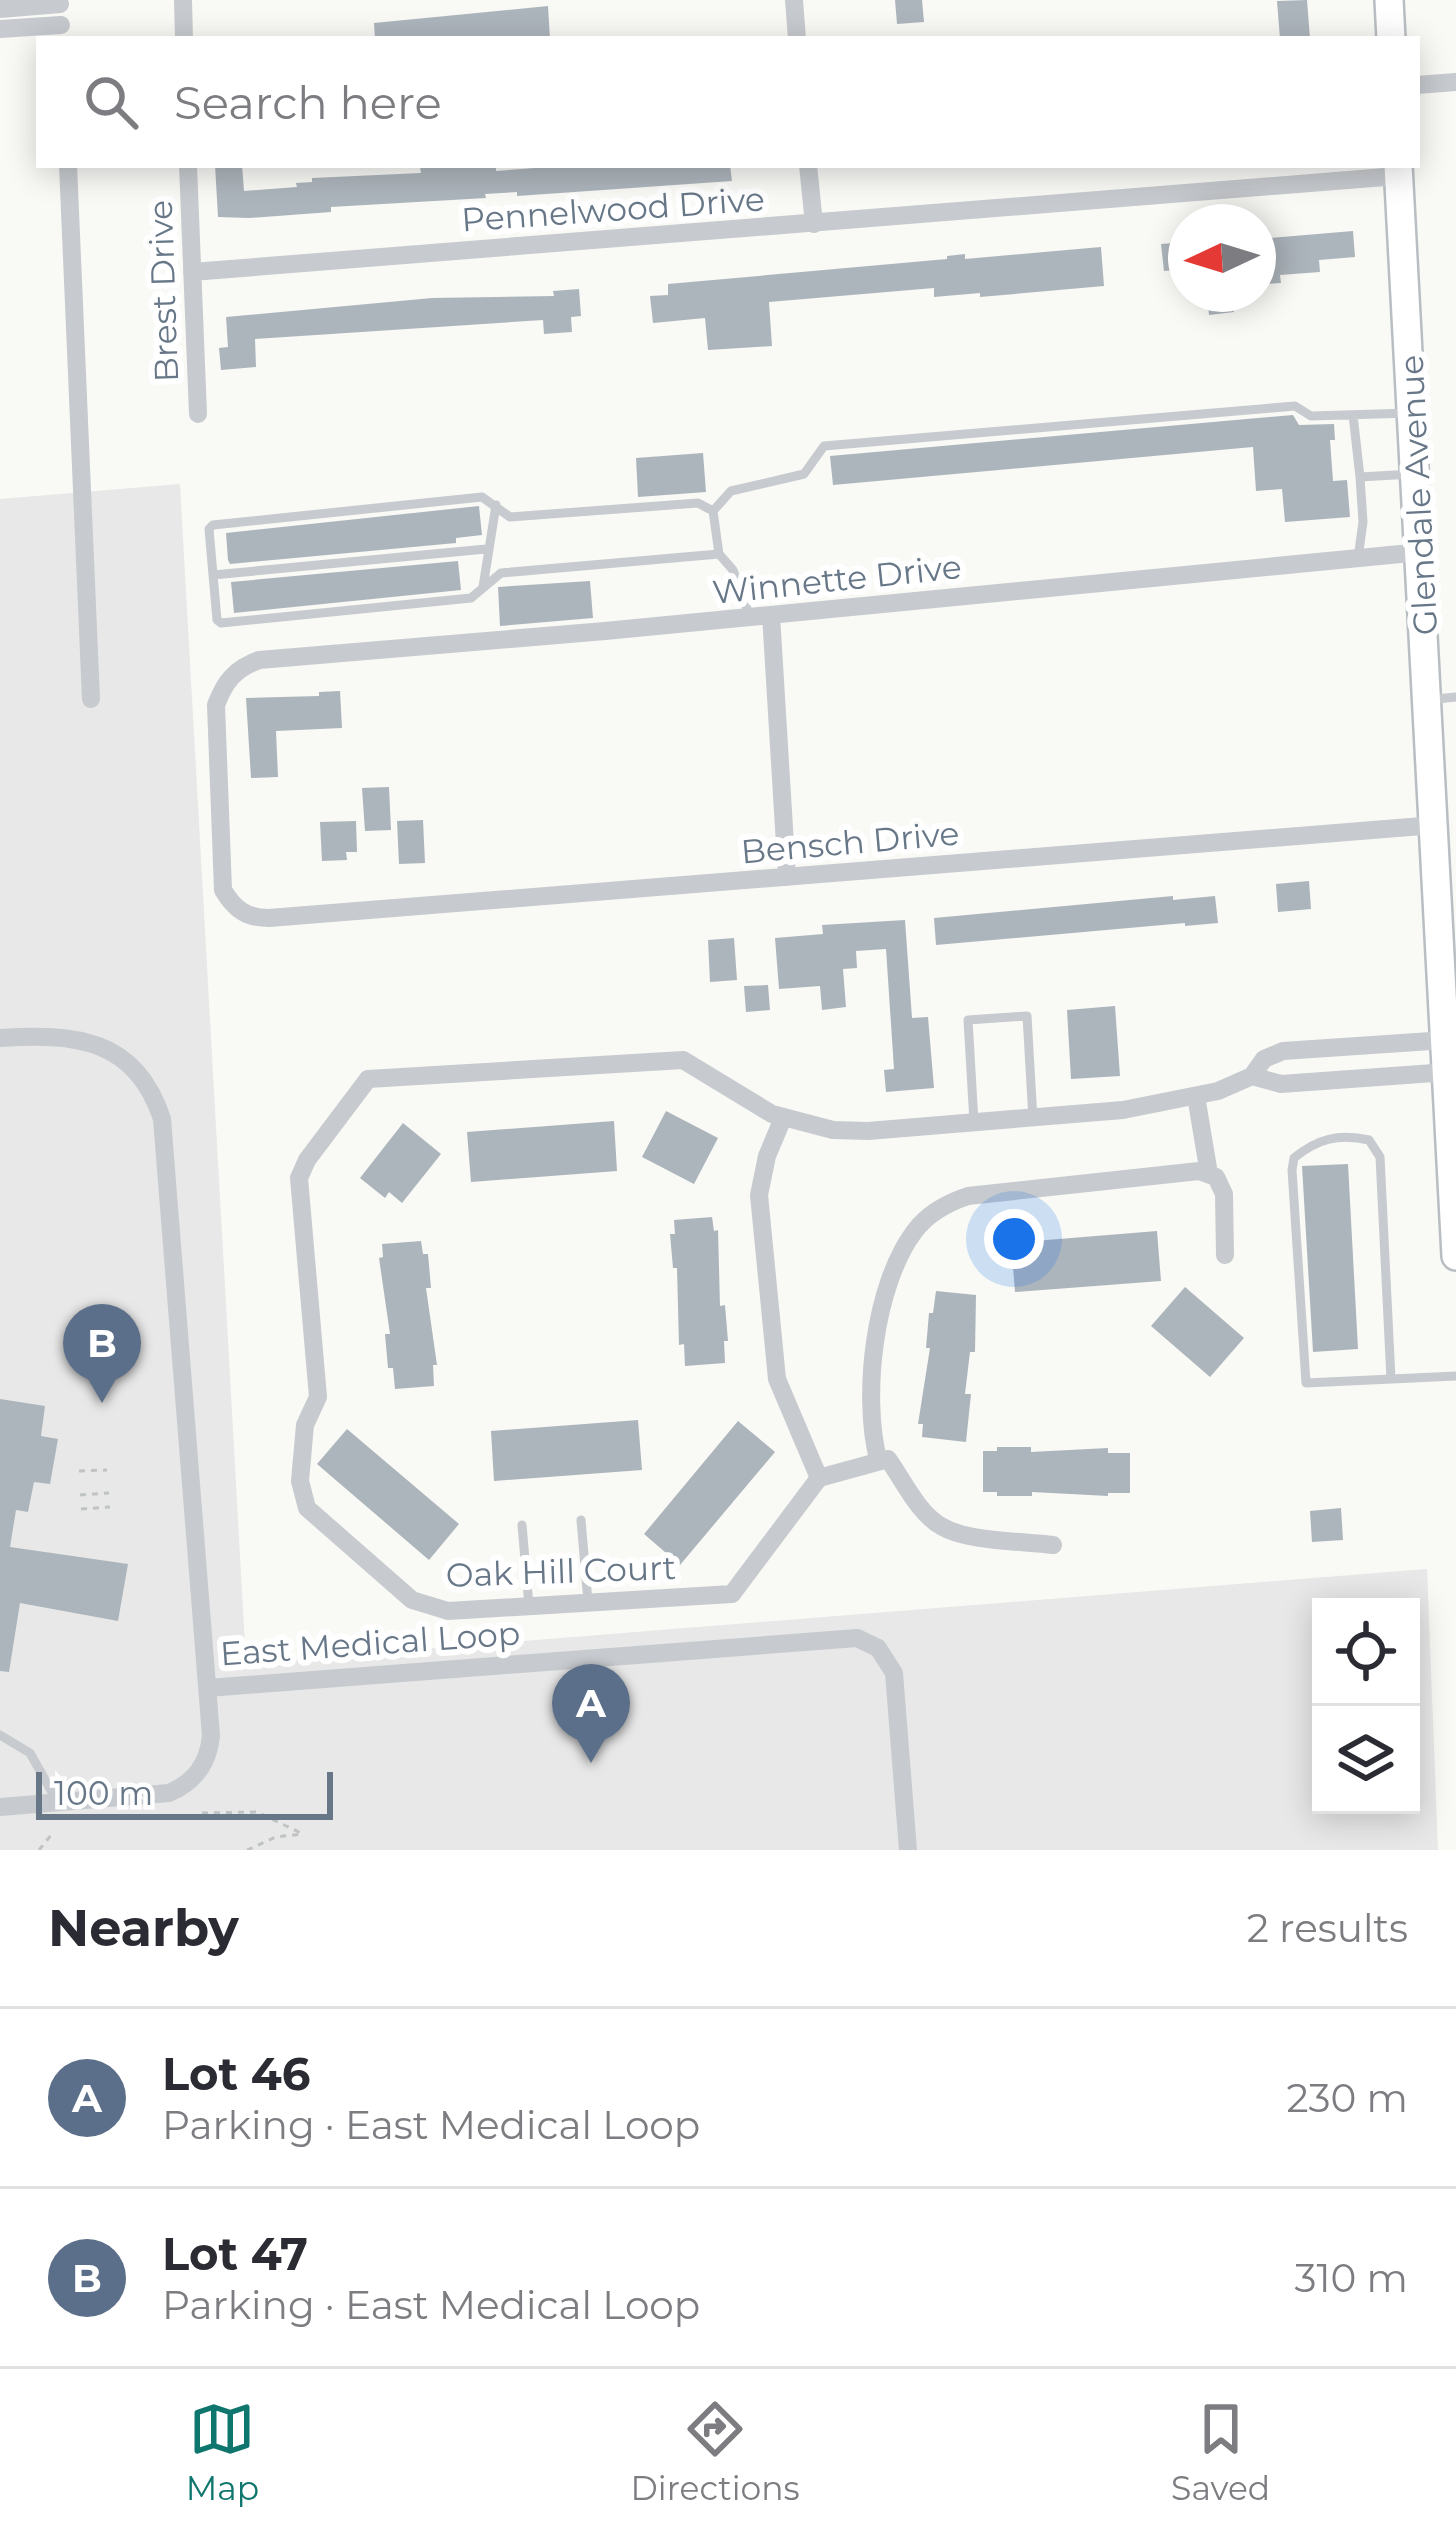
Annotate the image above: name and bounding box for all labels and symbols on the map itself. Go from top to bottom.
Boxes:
street label: Pennelwood Drive [460,178,766,240]
street label: Brest Drive [140,199,186,383]
north arrow [1168,204,1276,312]
street label: Glendale Avenue [1391,354,1445,636]
street label: Winnette Drive [710,546,964,612]
street label: Bensch Drive [739,813,961,871]
your location [984,1209,1044,1269]
pin: B [63,1304,141,1403]
street label: Oak Hill Court [445,1547,677,1595]
street label: East Medical Loop [219,1613,521,1673]
pin: A [552,1664,630,1763]
scale bar [36,1766,333,1819]

